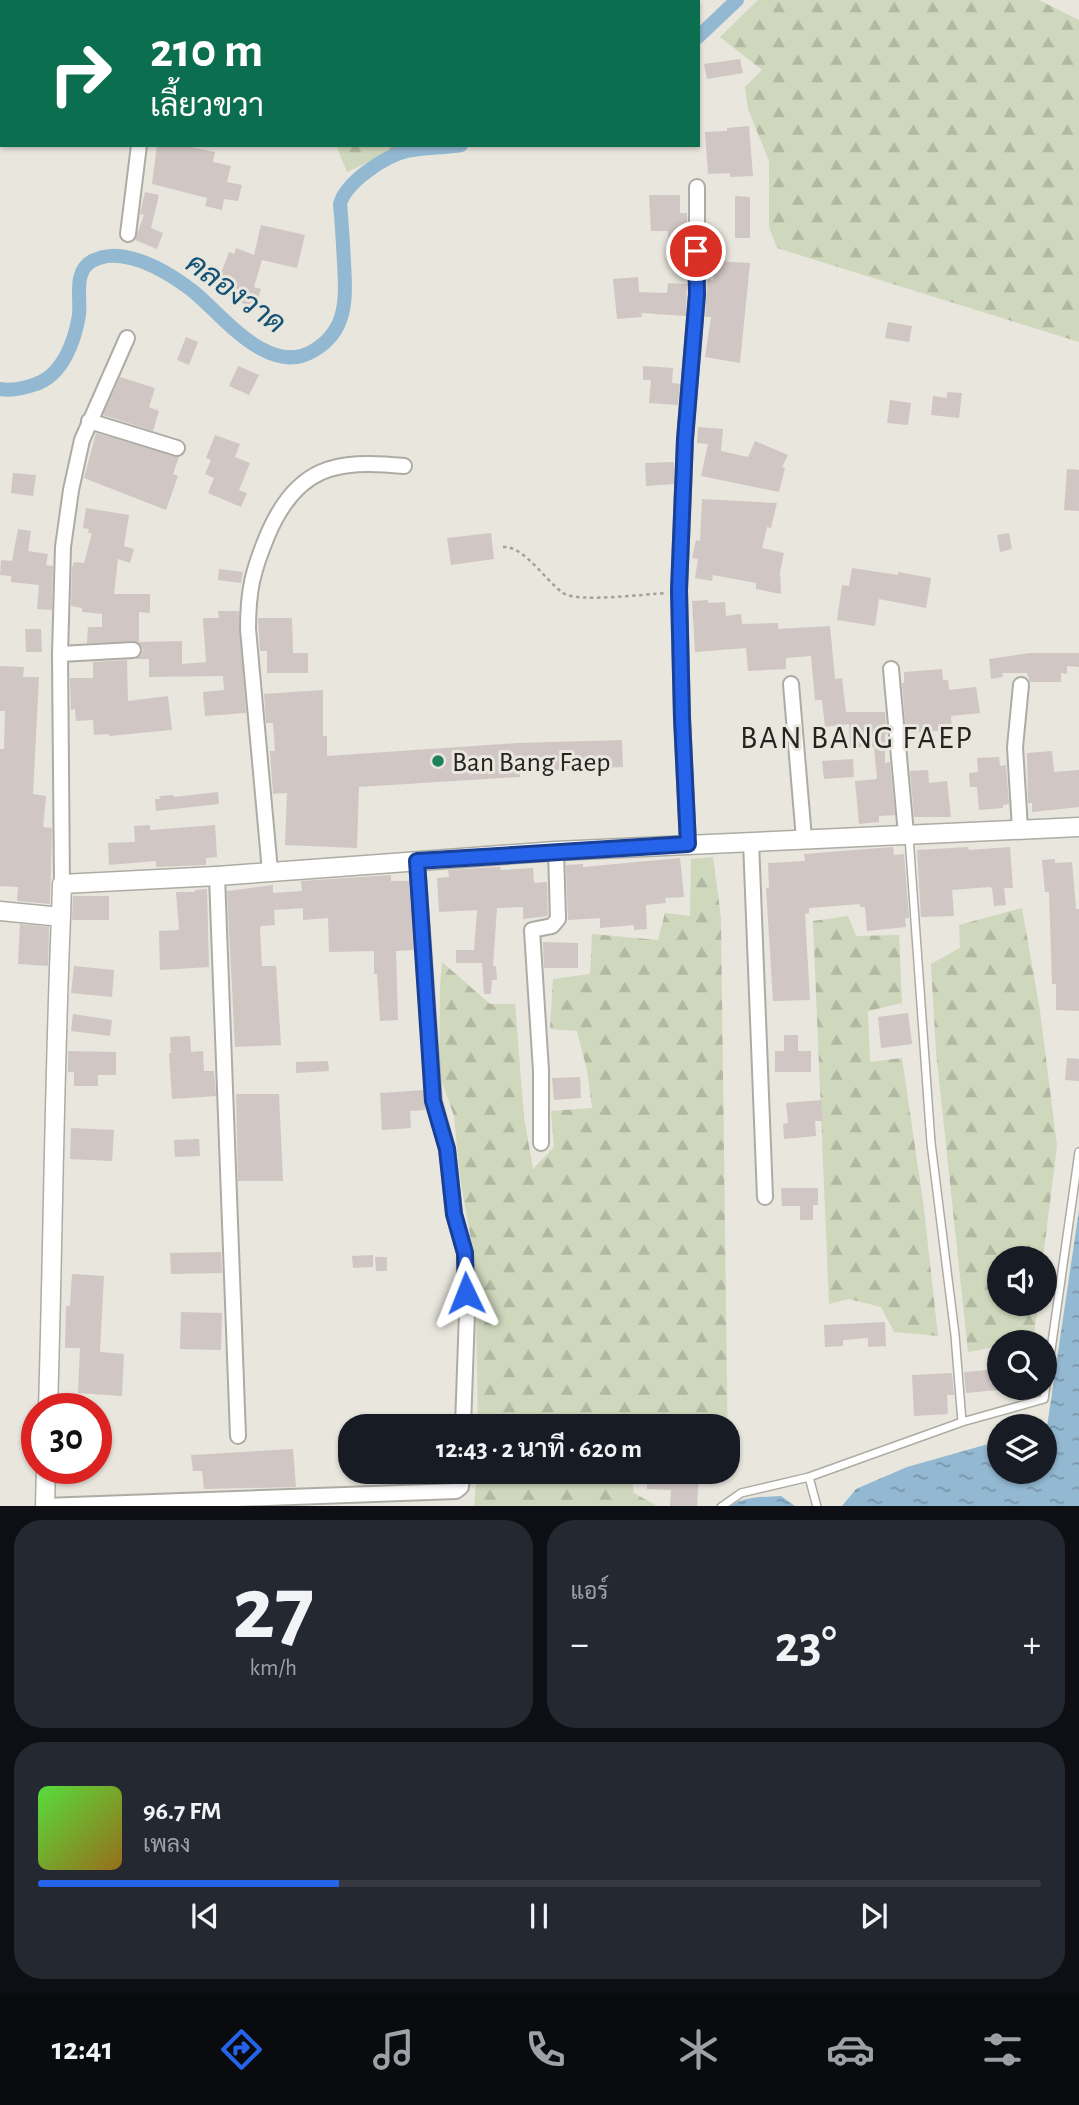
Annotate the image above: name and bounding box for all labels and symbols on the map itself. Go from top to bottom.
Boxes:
pin [666,221,726,281]
water label: คลองวาด [180,248,291,340]
district label: BAN BANG FAEP [740,722,974,754]
place label: Ban Bang Faep [452,749,611,777]
marker: Ban Bang Faep [430,753,446,769]
position arrow [429,1256,503,1330]
speed limit sign: 30 [21,1393,112,1484]

